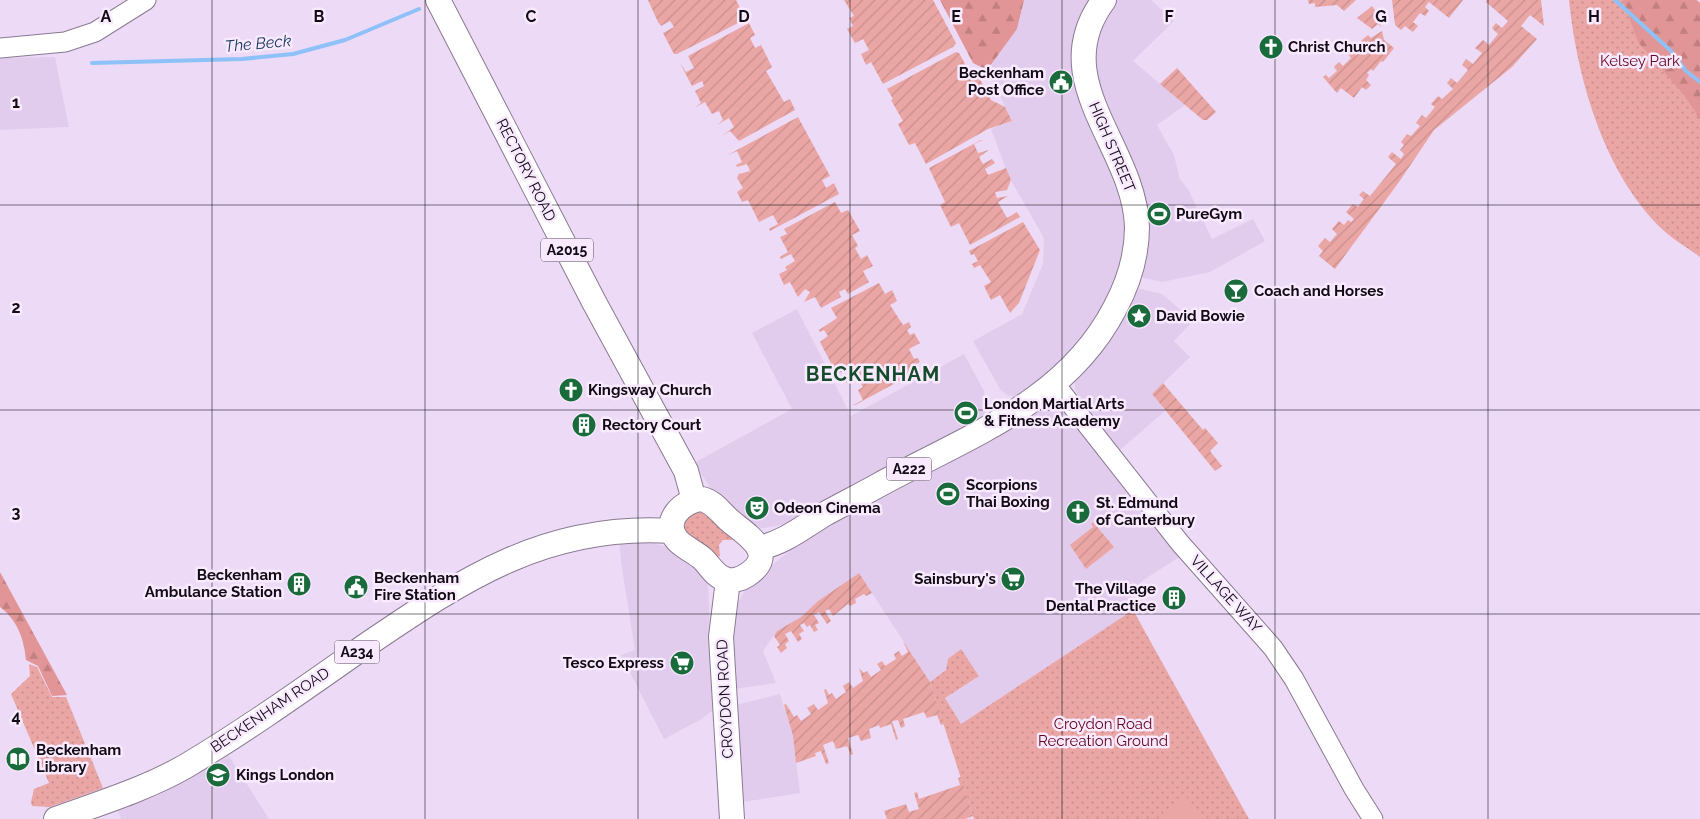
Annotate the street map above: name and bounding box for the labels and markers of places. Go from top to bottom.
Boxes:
church icon: Christ Church [1258,34,1284,60]
place label: Christ Church [1288,38,1386,56]
place label: Beckenham Post Office [959,64,1044,99]
public building icon: Beckenham Post Office [1048,69,1074,95]
sports icon: PureGym [1146,201,1172,227]
place label: PureGym [1176,205,1242,223]
bar icon: Coach and Horses [1223,278,1249,304]
place label: Coach and Horses [1254,282,1384,300]
place icon: David Bowie [1126,303,1152,329]
place label: David Bowie [1156,307,1245,325]
church icon: Kingsway Church [558,377,584,403]
place label: Kingsway Church [588,381,712,399]
place label: London Martial Arts & Fitness Academy [984,395,1124,430]
sports icon: London Martial Arts & Fitness Academy [953,400,979,426]
building icon: Rectory Court [571,412,597,438]
place label: Rectory Court [602,416,702,434]
place label: Scorpions Thai Boxing [966,476,1050,511]
sports icon: Scorpions Thai Boxing [935,481,961,507]
place label: St. Edmund of Canterbury [1096,494,1196,529]
theatre icon: Odeon Cinema [744,495,770,521]
place label: Odeon Cinema [774,499,881,517]
church icon: St. Edmund of Canterbury [1065,499,1091,525]
place label: Beckenham Ambulance Station [145,566,282,601]
supermarket icon: Sainsbury's [1000,566,1026,592]
place label: Beckenham Fire Station [374,569,459,604]
place label: Sainsbury's [914,570,996,588]
building icon: Beckenham Ambulance Station [286,571,312,597]
public building icon: Beckenham Fire Station [343,574,369,600]
place label: The Village Dental Practice [1046,580,1156,615]
building icon: The Village Dental Practice [1161,585,1187,611]
supermarket icon: Tesco Express [669,650,695,676]
place label: Tesco Express [563,654,664,672]
place label: Beckenham Library [36,741,121,776]
library icon: Beckenham Library [5,746,31,772]
school or university icon: Kings London [205,762,231,788]
place label: Kings London [236,766,334,784]

